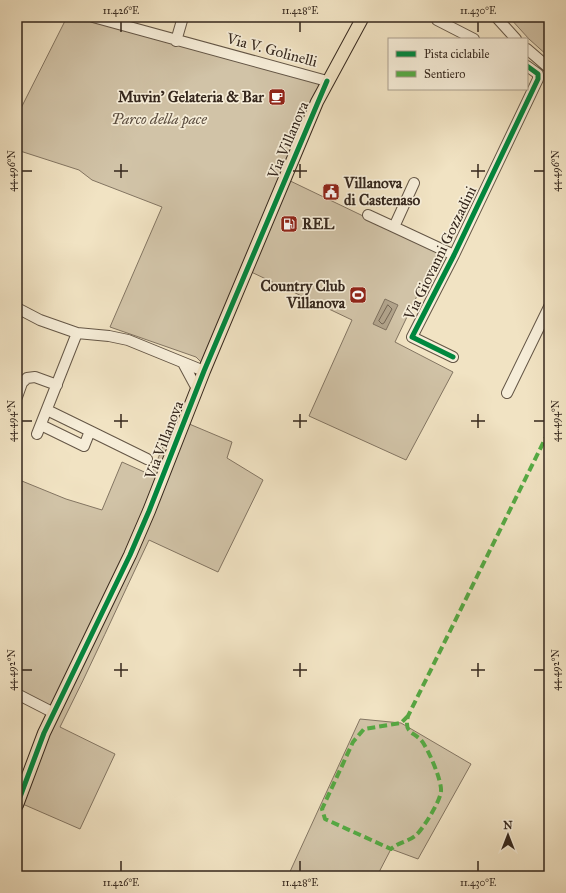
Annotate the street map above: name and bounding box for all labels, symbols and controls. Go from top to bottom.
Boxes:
text: 11.426°E [103,5,139,17]
text: 11.428°E [282,5,318,17]
text: 11.430°E [460,5,496,17]
street label: Via V. Golinelli [224,29,319,71]
legend [388,38,528,90]
text: Pista ciclabile [424,47,489,61]
text: Sentiero [424,67,465,81]
cafe icon: Muvin' Gelateria & Bar [267,87,287,107]
place label: Muvin' Gelateria & Bar [118,88,264,106]
street label: Via Villanova [263,98,313,182]
park label: Parco della pace [111,110,207,129]
text: 44.496°N [6,150,18,192]
text: 44.496°N [550,150,562,192]
place label: Villanova di Castenaso [343,174,420,209]
public building icon: Villanova di Castenaso [321,182,341,202]
street label: Via Giovanni Gozzadini [399,183,480,324]
fuel station icon: REL [279,214,299,234]
place label: REL [302,215,335,233]
place label: Country Club Villanova [260,277,346,312]
sports icon: Country Club Villanova [348,285,368,305]
street label: Via Villanova [140,398,187,483]
text: 44.494°N [6,399,18,442]
text: 44.494°N [550,399,562,442]
text: 44.492°N [6,649,18,691]
text: 44.492°N [550,649,562,691]
north arrow [488,815,528,855]
text: N [503,819,513,832]
text: 11.426°E [103,877,139,889]
text: 11.428°E [282,877,318,889]
text: 11.430°E [460,877,496,889]

